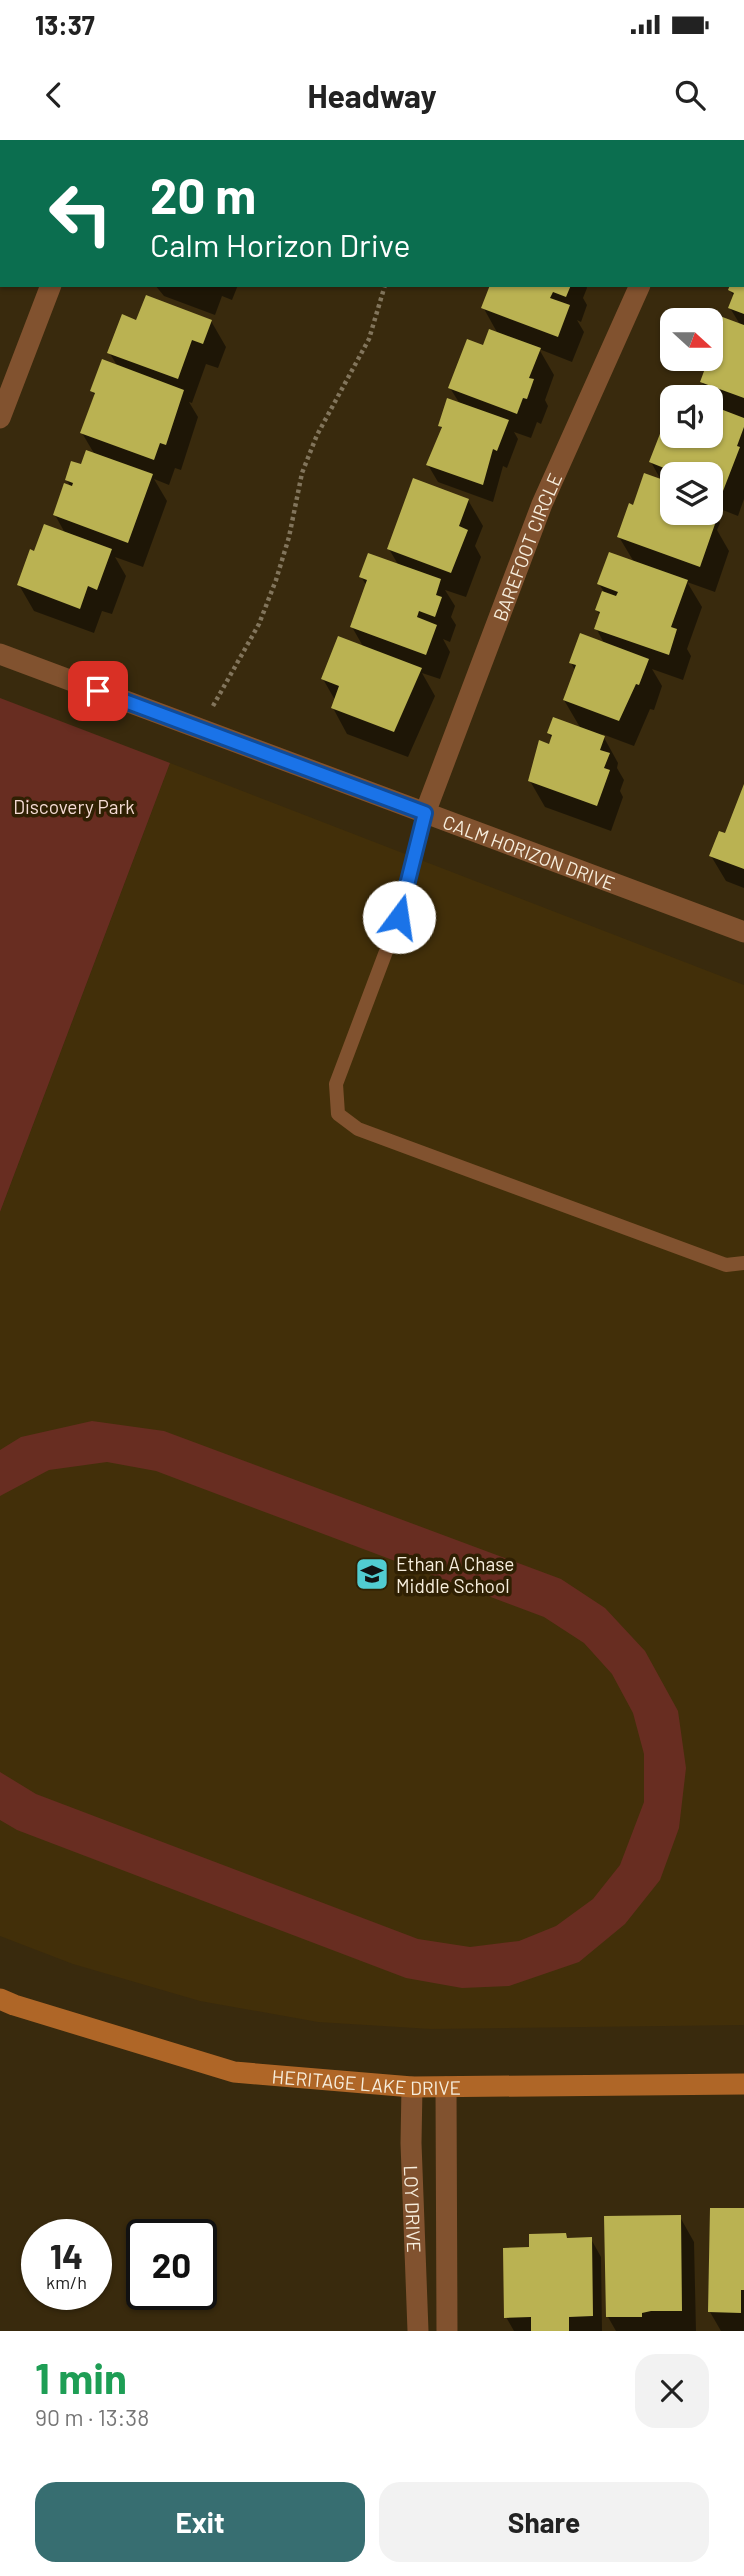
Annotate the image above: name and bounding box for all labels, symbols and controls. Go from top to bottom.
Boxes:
text: 13:37 [35,9,95,40]
icon: back [35,76,73,114]
text: Headway [307,76,437,114]
icon: search [671,76,709,114]
text: 20 m [150,165,256,224]
icon: left [35,168,126,259]
text: Calm Horizon Drive [150,225,411,263]
north arrow [660,308,723,371]
map controls [660,308,723,525]
button: sound [660,385,723,448]
button: layers [660,462,723,525]
street label: BAREFOOT CIRCLE [487,469,566,624]
pin [68,661,128,721]
icon: arrive [79,672,117,710]
park label: Discovery Park [13,795,135,818]
street label: CALM HORIZON DRIVE [440,809,618,894]
position arrow [362,880,436,954]
place label: Ethan A Chase Middle School [396,1552,514,1597]
school or university icon: Ethan A Chase Middle School [353,1555,391,1593]
street label: HERITAGE LAKE DRIVE [271,2064,461,2099]
street label: LOY DRIVE [400,2165,427,2253]
speed limit sign: 20 [126,2219,217,2310]
text: 14 [50,2234,83,2276]
text: km/h [46,2271,87,2293]
text: 1 min [35,2352,127,2402]
button: close [635,2354,709,2428]
text: 90 m · 13:38 [35,2403,149,2431]
button: Exit [35,2482,365,2562]
button: Share [379,2482,709,2562]

